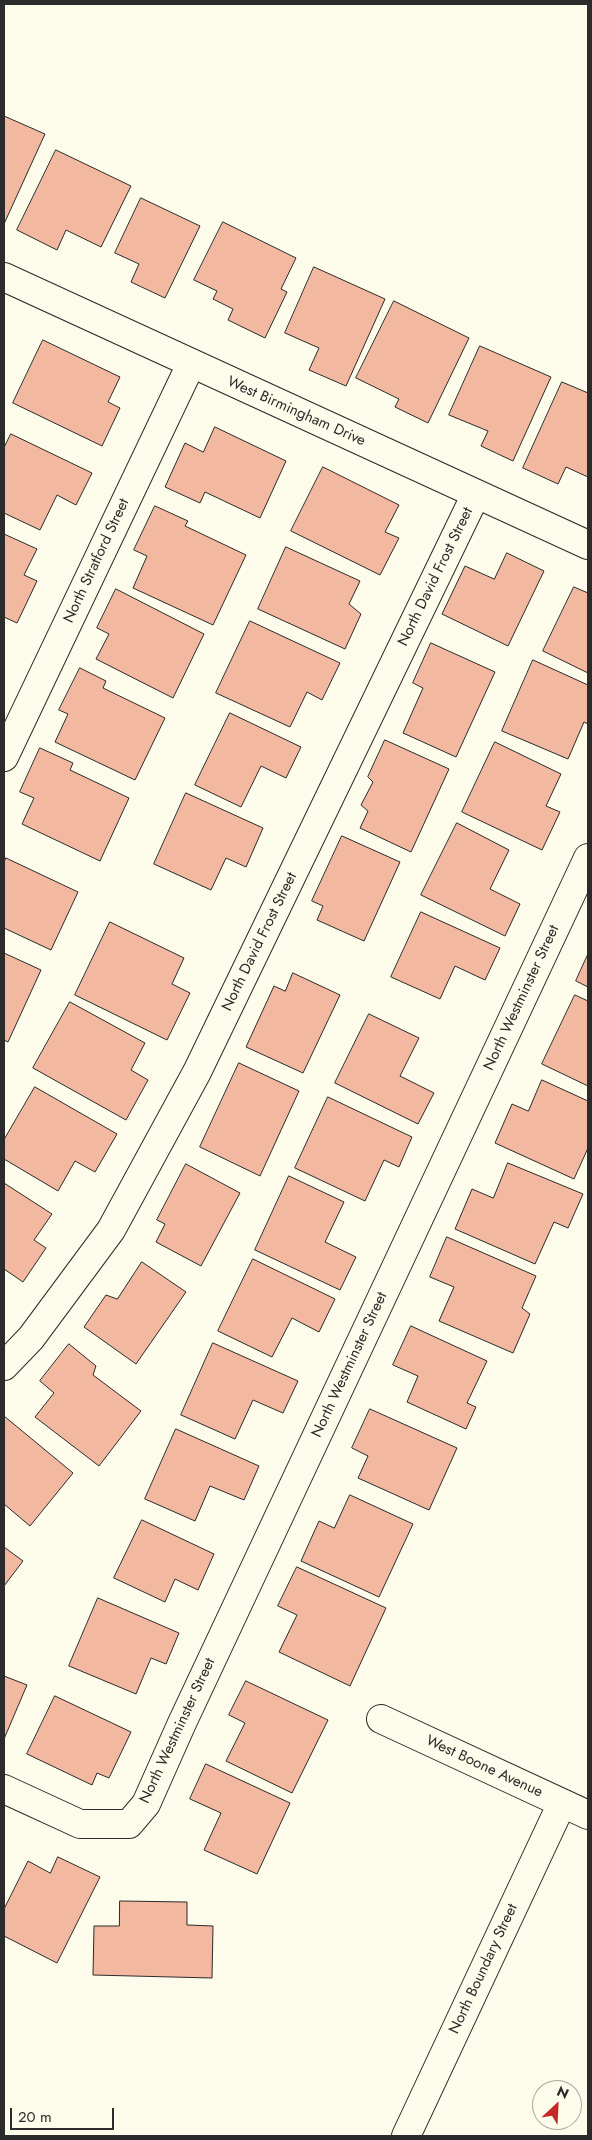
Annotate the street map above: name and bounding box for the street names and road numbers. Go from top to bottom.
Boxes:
street label: West Birmingham Drive [224,373,368,451]
street label: North Stratford Street [60,496,134,626]
street label: North David Frost Street [395,505,477,649]
street label: North David Frost Street [219,870,301,1014]
street label: North Westminster Street [480,922,564,1074]
street label: North Westminster Street [308,1289,392,1441]
street label: North Westminster Street [136,1655,220,1807]
street label: West Boone Avenue [423,1732,545,1802]
street label: North Boundary Street [446,1901,522,2037]

